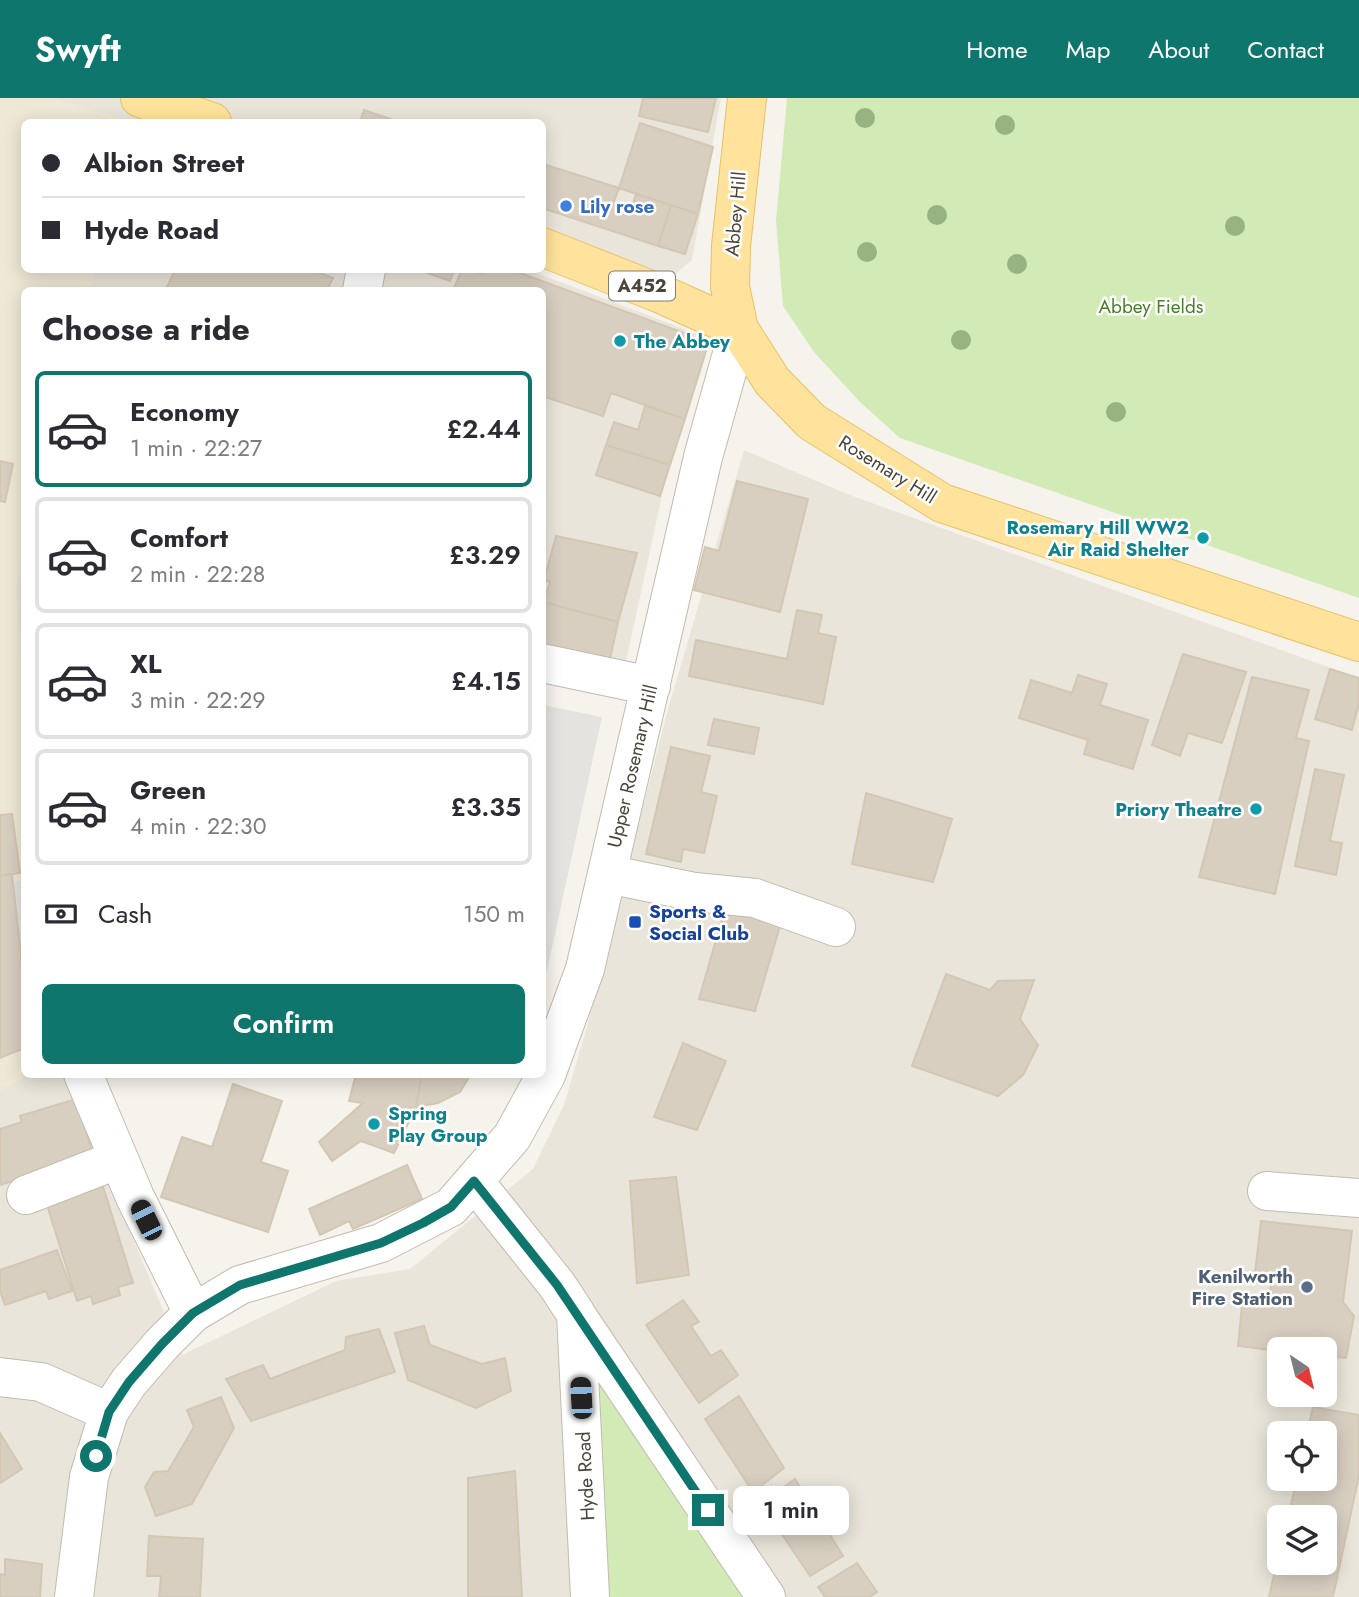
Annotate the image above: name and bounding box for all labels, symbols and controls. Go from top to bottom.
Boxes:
text: Swyft [35,26,121,73]
text: Home [966,32,1028,67]
text: Map [1066,32,1110,67]
text: About [1148,32,1209,67]
text: Contact [1247,32,1324,67]
text: Albion Street [84,144,244,182]
street label: Abbey Hill [718,171,753,258]
place label: Lily rose [580,193,654,220]
marker: Lily rose [558,198,574,214]
text: Hyde Road [84,211,219,249]
road number: A452 [609,272,675,300]
park label: Abbey Fields [1099,293,1204,320]
text: Choose a ride [42,306,250,352]
place label: The Abbey [634,328,731,355]
marker: The Abbey [612,333,628,349]
text: Economy [130,393,239,431]
icon: car [46,398,109,461]
text: £2.44 [446,410,521,448]
street label: Rosemary Hill [834,429,942,510]
text: 1 min · 22:27 [130,431,262,465]
place label: Rosemary Hill WW2 Air Raid Shelter [1007,514,1189,563]
text: Comfort [130,519,228,557]
icon: car [46,524,109,587]
marker: Rosemary Hill WW2 Air Raid Shelter [1195,530,1211,546]
text: £3.29 [449,536,521,574]
text: 2 min · 22:28 [130,557,265,591]
text: XL [130,645,162,683]
icon: car [46,650,109,713]
text: £4.15 [451,662,521,700]
street label: Upper Rosemary Hill [601,682,664,850]
text: 3 min · 22:29 [130,683,266,717]
text: Green [130,771,206,809]
icon: car [46,776,109,839]
text: £3.35 [450,788,521,826]
place label: Priory Theatre [1115,796,1242,823]
marker: Priory Theatre [1248,801,1264,817]
text: 4 min · 22:30 [130,809,266,843]
icon: cash [42,895,80,933]
text: Cash [98,895,152,933]
text: 150 m [463,897,525,931]
place label: Sports & Social Club [649,898,749,947]
marker: Sports & Social Club [627,914,643,930]
button: Confirm [42,984,525,1064]
place label: Spring Play Group [388,1100,488,1149]
marker: Spring Play Group [366,1116,382,1132]
car [128,1197,165,1243]
place label: Kenilworth Fire Station [1192,1263,1293,1312]
marker: Kenilworth Fire Station [1299,1279,1315,1295]
north arrow [1267,1337,1337,1407]
map controls [1267,1337,1337,1575]
car [570,1376,593,1420]
button: locate [1267,1421,1337,1491]
street label: Hyde Road [570,1431,601,1521]
route start [80,1440,112,1472]
callout: 1 min [732,1486,848,1534]
text: 1 min [763,1493,819,1527]
route end [692,1494,724,1526]
button: layers [1267,1505,1337,1575]

